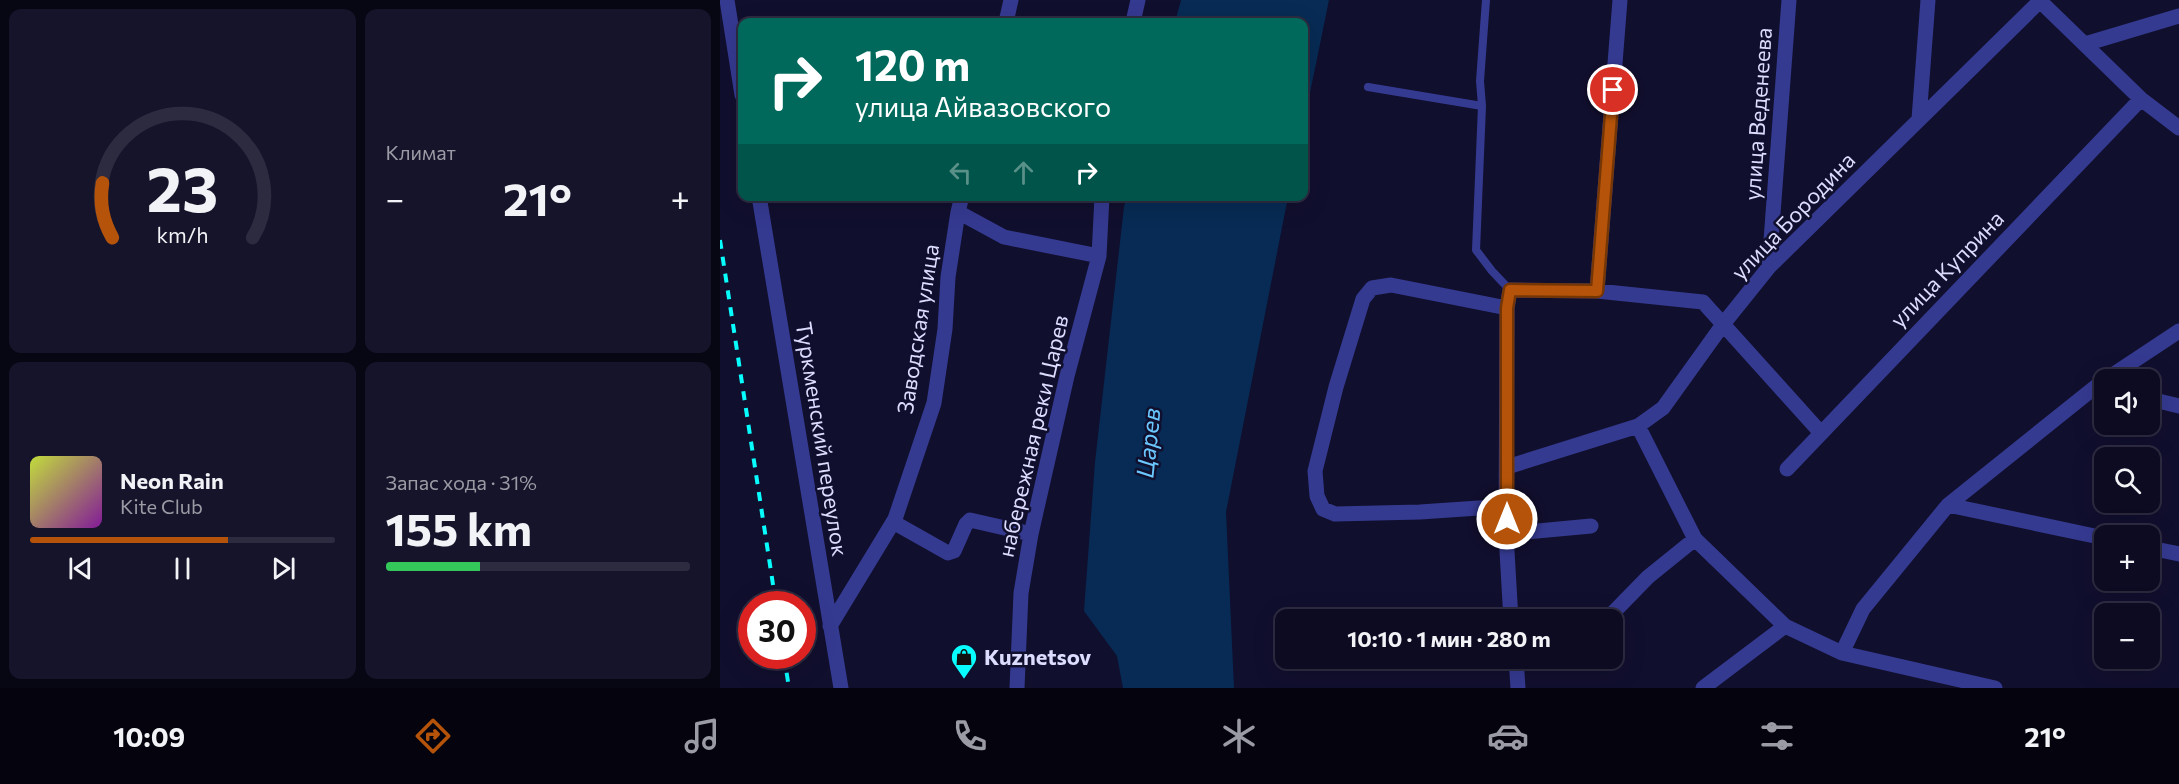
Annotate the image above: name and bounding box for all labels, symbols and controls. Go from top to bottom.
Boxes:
street label: улица Веденеева [1738,26,1777,201]
text: 120 m [855,38,970,90]
icon: right [756,42,834,120]
pin [1587,64,1638,115]
icon: arrive [1596,73,1629,106]
text: улица Айвазовского [855,90,1111,123]
text: Климат [386,140,456,164]
street label: улица Бородина [1725,146,1860,285]
text: 23 [146,149,218,225]
icon: left [944,156,977,189]
icon: ahead [1007,156,1040,189]
icon: right [1070,156,1103,189]
text: 21° [503,170,572,225]
text: − [386,177,404,218]
text: + [671,177,690,218]
street label: улица Куприна [1884,205,2009,333]
text: km/h [156,221,208,247]
street label: Заводская улица [891,242,944,416]
street label: набережная реки Царев [991,312,1074,560]
street label: Туркменский переулок [791,320,854,558]
map controls [2094,369,2160,669]
button: sound [2094,369,2160,435]
water label: Царев [1129,406,1166,479]
button: search [2094,447,2160,513]
text: Neon Rain [120,467,224,494]
text: Запас хода · 31% [386,470,537,494]
position arrow [1475,487,1539,551]
text: Kite Club [120,494,203,518]
text: 155 km [386,500,532,555]
button: + [2094,525,2160,591]
icon: previous [64,552,97,585]
icon: pause [166,552,199,585]
icon: next [267,552,300,585]
speed limit sign: 30 [738,591,816,669]
button: − [2094,603,2160,669]
text: 10:10 · 1 мин · 280 m [1347,625,1551,652]
shop icon: Kuznetsov [949,642,979,680]
place label: Kuznetsov [984,643,1091,670]
icon: directions [412,715,454,757]
icon: music [681,715,723,757]
icon: phone [949,715,991,757]
icon: climate [1218,715,1260,757]
icon: car [1487,715,1529,757]
icon: filters [1756,715,1798,757]
text: 10:09 [113,720,185,753]
text: 21° [2024,720,2066,753]

